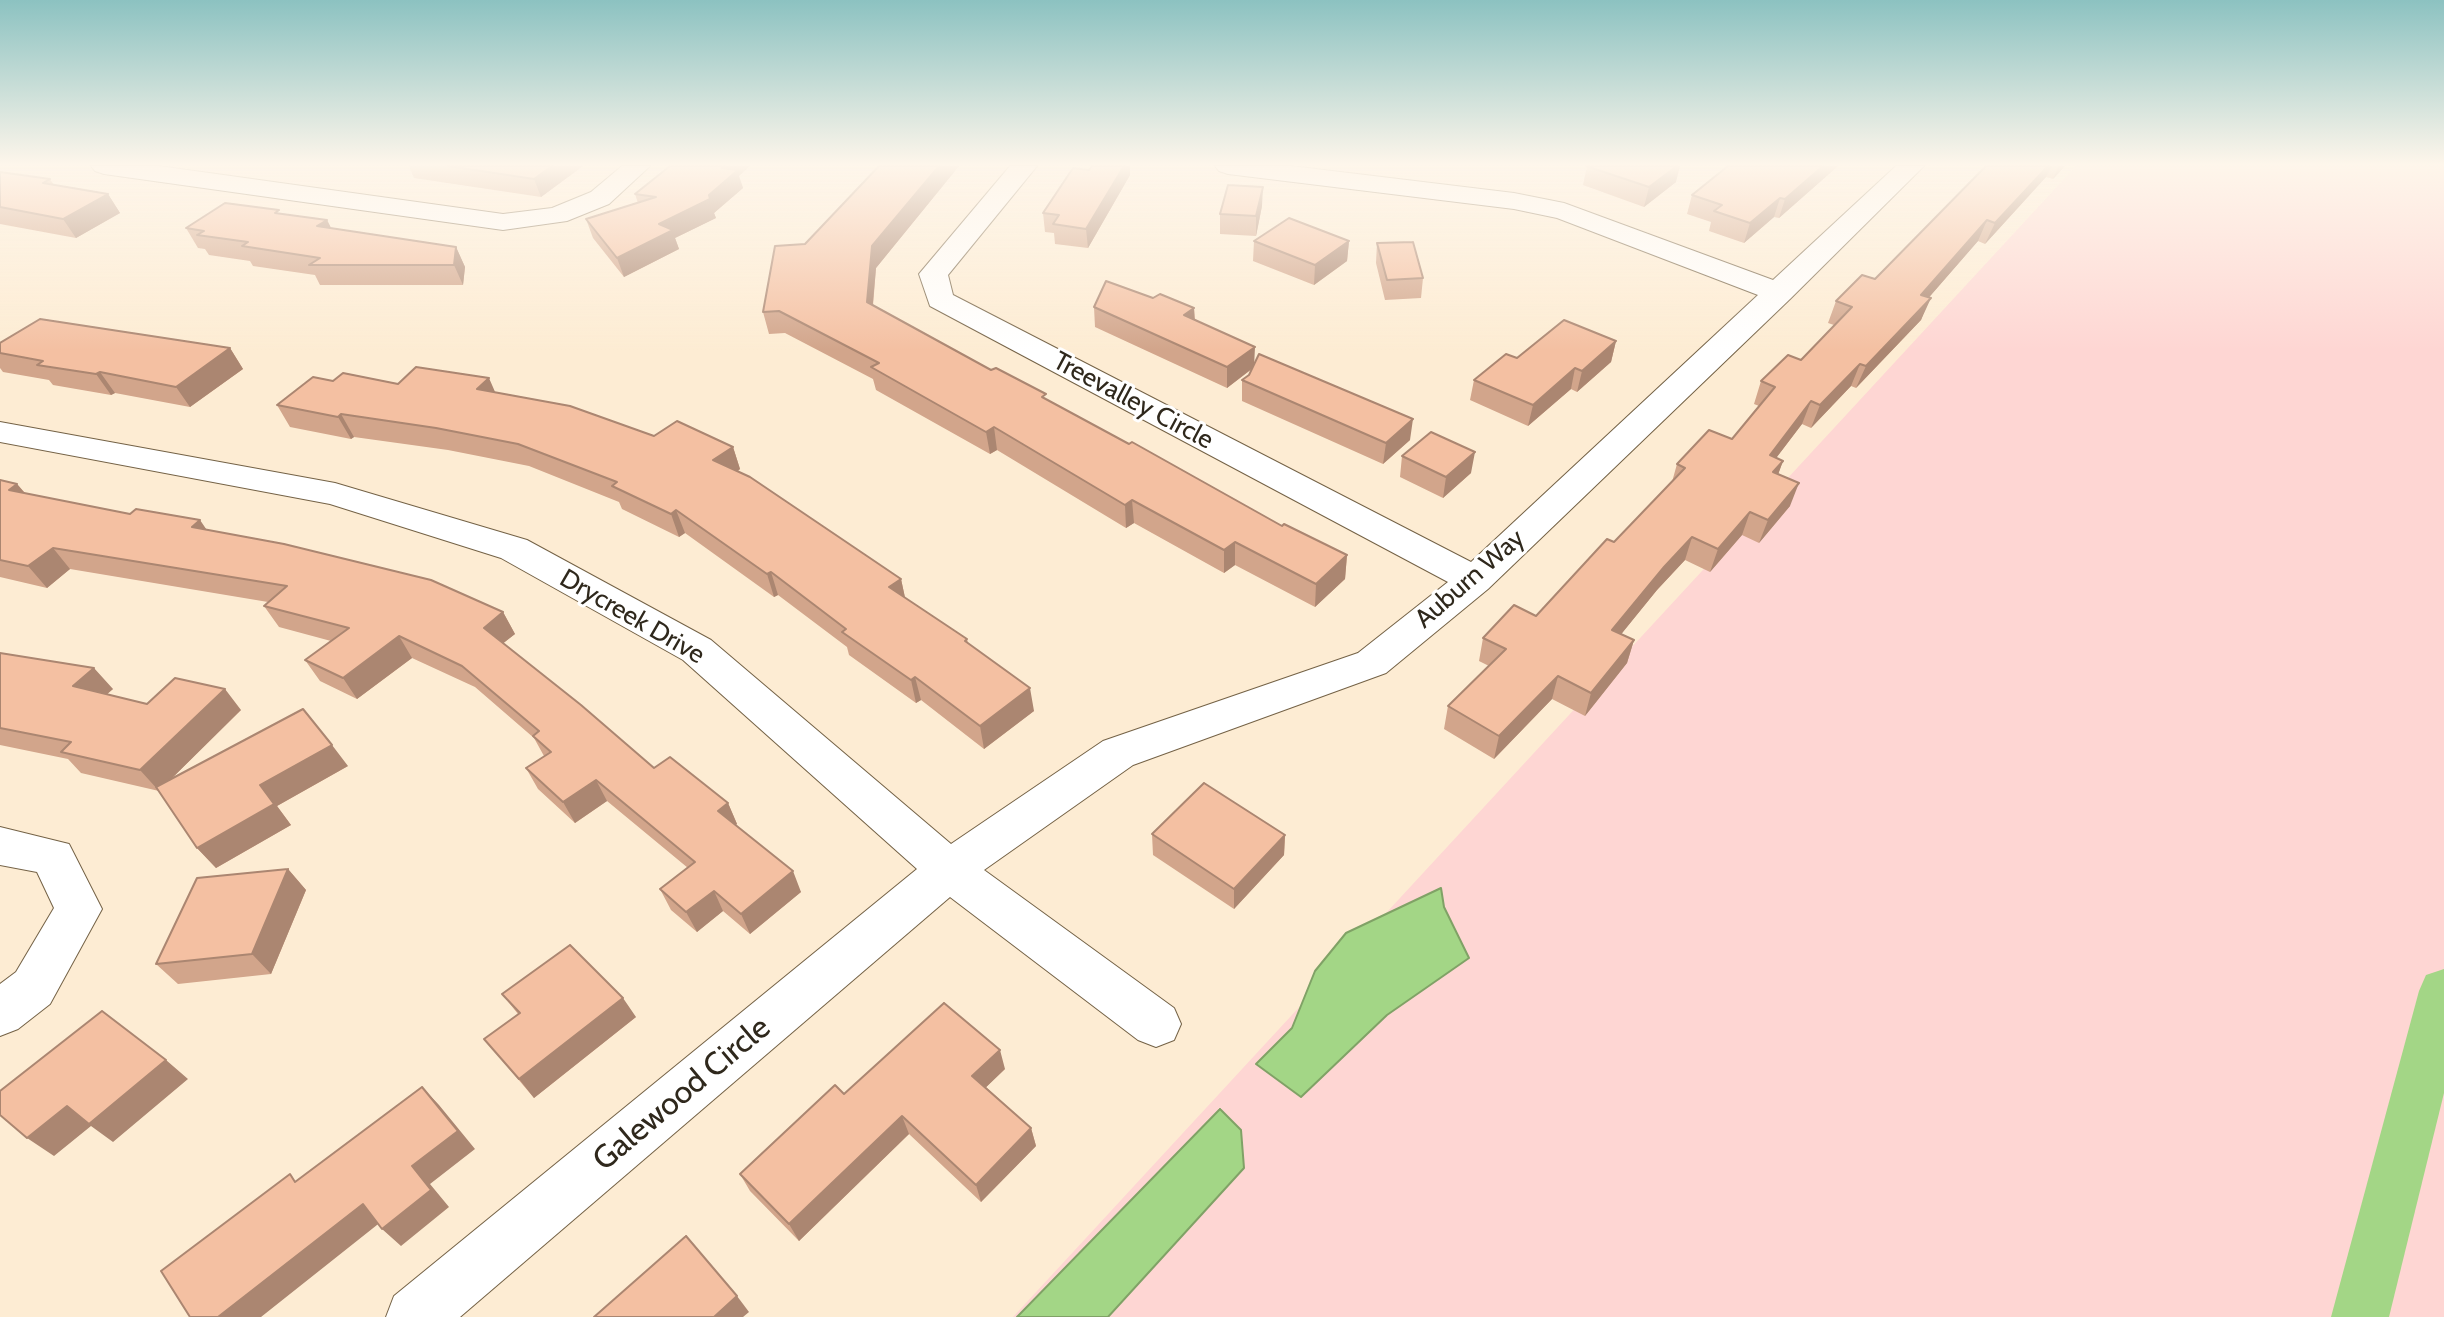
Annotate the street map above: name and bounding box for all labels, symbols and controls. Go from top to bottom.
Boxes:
street label: Treevalley Circle [1048,346,1218,456]
street label: Auburn Way [1409,523,1531,635]
street label: Drycreek Drive [554,563,710,671]
street label: Galewood Circle [586,1009,778,1179]

